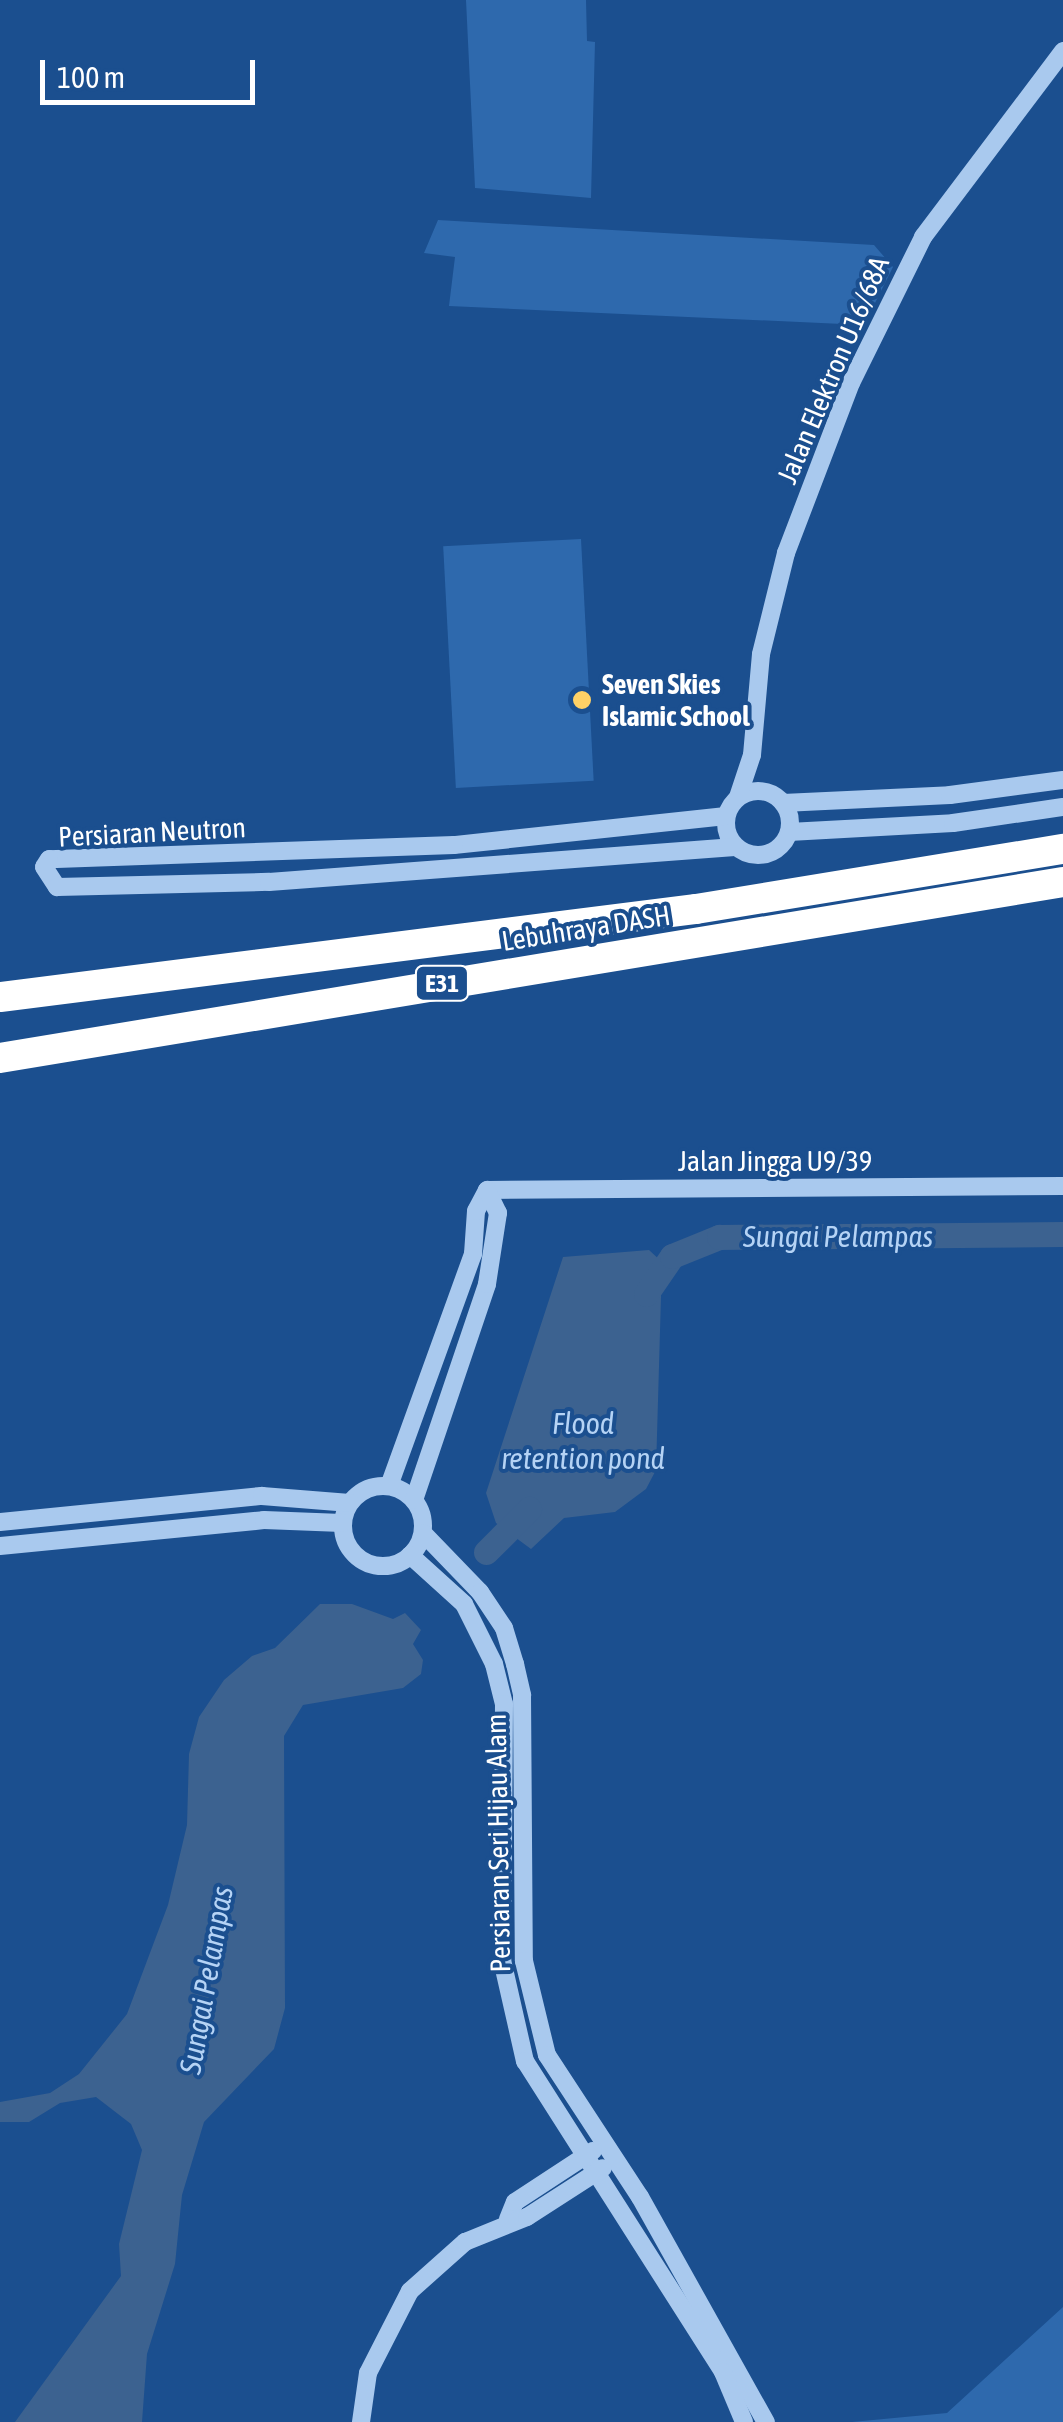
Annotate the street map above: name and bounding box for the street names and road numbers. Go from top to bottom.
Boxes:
street label: Jalan Elektron U16/68A [770,252,896,488]
street label: Persiaran Neutron [57,810,247,854]
street label: Lebuhraya DASH [499,898,673,958]
road number: E31 [414,963,470,1003]
street label: Jalan Jingga U9/39 [678,1144,872,1178]
street label: Persiaran Seri Hijau Alam [479,1713,517,1973]

